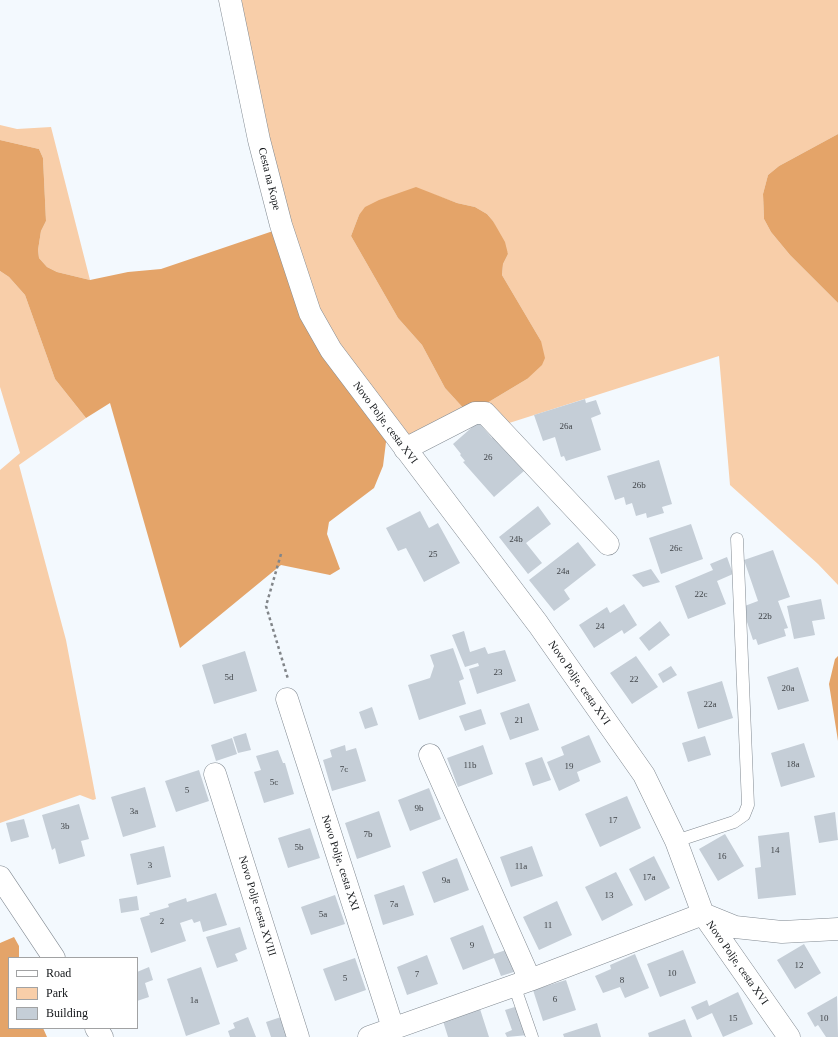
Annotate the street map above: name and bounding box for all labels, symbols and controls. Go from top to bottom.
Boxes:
street label: Cesta na Kope [255,146,283,212]
street label: Novo Polje, cesta XVI [350,379,420,467]
house number: 26a [560,422,572,432]
house number: 26 [484,453,492,463]
house number: 26b [632,481,646,491]
house number: 24b [509,535,523,545]
house number: 26c [670,544,682,554]
house number: 25 [428,550,438,560]
house number: 24a [557,567,569,577]
house number: 22c [695,590,707,600]
house number: 22b [758,612,772,622]
house number: 24 [596,622,604,632]
street label: Novo Polje, cesta XVI [545,638,613,728]
house number: 23 [494,668,502,678]
house number: 5d [224,673,234,683]
house number: 22 [630,675,638,685]
house number: 20a [782,684,794,694]
house number: 22a [704,700,716,710]
house number: 21 [514,716,524,726]
house number: 18a [787,760,799,770]
house number: 11b [463,761,477,771]
house number: 19 [564,762,574,772]
house number: 7c [340,765,348,775]
house number: 5c [270,778,278,788]
house number: 5 [185,786,189,796]
house number: 9b [414,804,424,814]
house number: 3a [130,807,138,817]
street label: Novo Polje, cesta XXI [318,814,362,912]
house number: 17 [608,816,618,826]
house number: 3b [60,822,70,832]
house number: 7b [364,830,372,840]
house number: 5b [294,843,304,853]
house number: 14 [770,846,780,856]
house number: 16 [718,852,726,862]
street label: Novo Polje cesta XVIII [235,854,279,958]
house number: 3 [148,861,152,871]
house number: 11a [515,862,527,872]
house number: 17a [643,873,655,883]
house number: 9a [442,876,450,886]
house number: 13 [604,891,614,901]
house number: 7a [390,900,398,910]
house number: 5a [319,910,327,920]
house number: 2 [160,917,164,927]
street label: Novo Polje, cesta XVI [703,918,771,1008]
house number: 11 [544,921,552,931]
house number: 9 [470,941,474,951]
legend [8,957,138,1029]
house number: 12 [794,961,804,971]
text: Road [46,966,71,980]
house number: 10 [668,969,676,979]
house number: 7 [415,970,419,980]
house number: 5 [343,974,347,984]
house number: 8 [620,976,624,986]
text: Park [46,986,68,1000]
house number: 6 [553,995,557,1005]
house number: 1a [190,996,198,1006]
text: Building [46,1006,88,1020]
house number: 15 [728,1014,738,1024]
house number: 10 [820,1014,828,1024]

